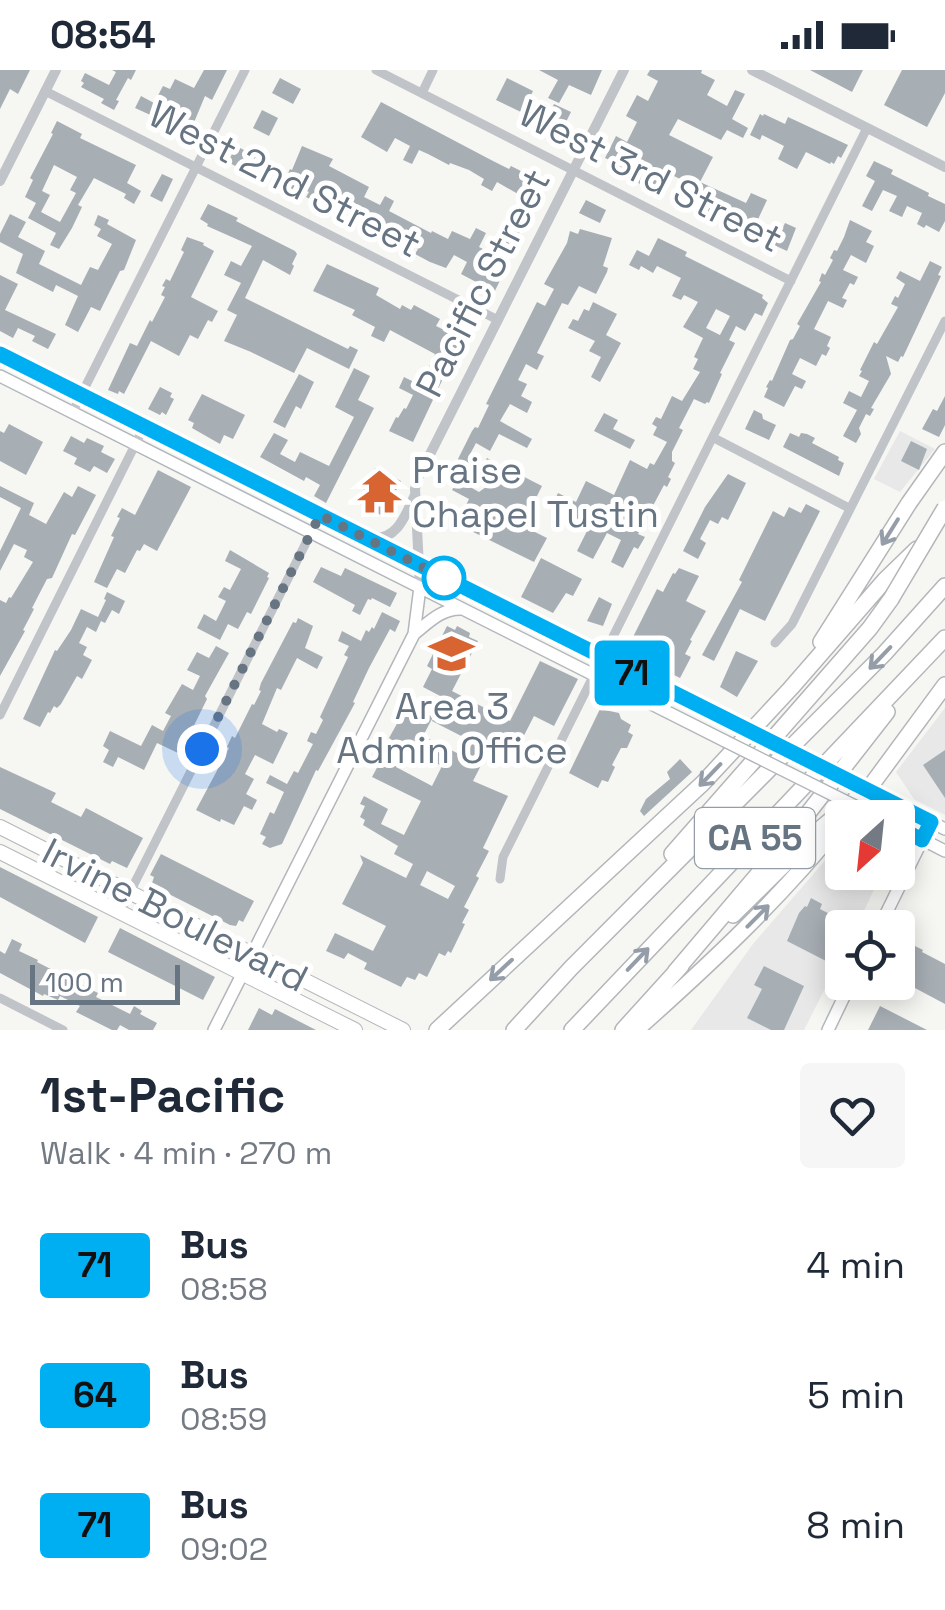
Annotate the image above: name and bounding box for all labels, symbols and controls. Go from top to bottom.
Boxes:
text: 08:54 [50,11,156,59]
street label: West 3rd Street [511,89,791,263]
street label: West 2nd Street [141,90,429,268]
street label: Pacific Street [405,161,561,405]
place label: Praise Chapel Tustin [412,446,659,538]
temple icon: Praise Chapel Tustin [355,468,403,516]
one-way arrow [880,518,900,546]
unlabelled marker [423,557,465,599]
school or university icon: Area 3 Admin Office [428,630,476,678]
line badge: 71 [587,640,677,706]
one-way arrow [868,646,892,670]
text: 71 [615,651,649,695]
place label: Area 3 Admin Office [336,682,568,774]
your location [177,724,227,774]
one-way arrow [698,762,722,786]
north arrow [825,800,915,890]
map controls [825,800,915,1000]
road number: CA 55 [695,808,815,868]
street label: Irvine Boulevard [34,827,316,1003]
one-way arrow [745,904,769,928]
button: locate [825,910,915,1000]
one-way arrow [626,947,650,971]
one-way arrow [489,959,514,982]
scale bar [30,960,180,1004]
text: 100 m [45,964,124,1000]
button: heart [800,1063,905,1168]
text: 1st-Pacific [40,1065,285,1126]
text: Walk · 4 min · 270 m [40,1133,332,1173]
text: Bus [180,1221,249,1269]
text: 4 min [806,1241,905,1289]
text: 71 [78,1243,112,1287]
text: 08:58 [180,1269,268,1309]
text: Bus [180,1351,249,1399]
text: 5 min [807,1371,905,1419]
text: 64 [73,1373,117,1417]
text: 08:59 [180,1399,267,1439]
text: Bus [180,1481,249,1529]
text: 8 min [806,1501,905,1549]
text: 71 [78,1503,112,1547]
text: 09:02 [180,1529,268,1569]

